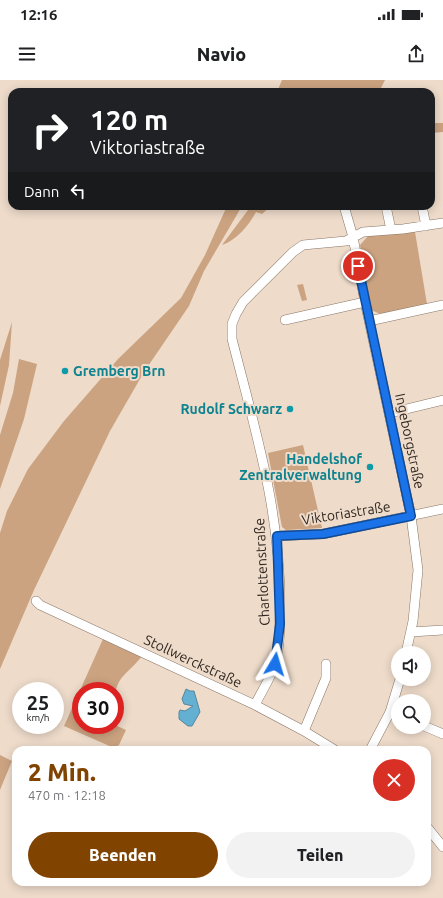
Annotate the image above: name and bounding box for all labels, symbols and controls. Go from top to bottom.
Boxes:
text: 12:16 [20,6,58,23]
icon: menu [16,43,38,65]
icon: share [405,43,427,65]
text: Navio [197,44,246,64]
icon: right [24,104,76,156]
text: 120 m [90,104,168,135]
text: Viktoriastraße [90,137,205,157]
icon: left [67,180,89,202]
text: Dann [24,183,59,200]
pin [341,249,375,283]
icon: arrive [347,255,369,277]
place label: Gremberg Brn [73,363,165,379]
marker: Gremberg Brn [60,366,70,376]
street label: Ingeborgstraße [392,392,428,490]
place label: Rudolf Schwarz [181,401,282,417]
marker: Rudolf Schwarz [285,404,295,414]
place label: Handelshof Zentralverwaltung [239,451,362,483]
marker: Handelshof Zentralverwaltung [365,462,375,472]
street label: Viktoriastraße [300,498,392,528]
street label: Charlottenstraße [251,518,273,626]
street label: Stollwerckstraße [142,631,244,691]
position arrow [254,643,296,685]
map controls [391,646,431,734]
button: sound [391,646,431,686]
speed limit sign: 30 [72,682,124,734]
text: 25 [27,691,49,714]
button: search [391,694,431,734]
text: km/h [26,712,50,723]
text: 2 Min. [28,759,96,786]
button: close [373,759,415,801]
text: 470 m · 12:18 [28,788,106,802]
button: Beenden [28,832,218,878]
button: Teilen [226,832,415,878]

